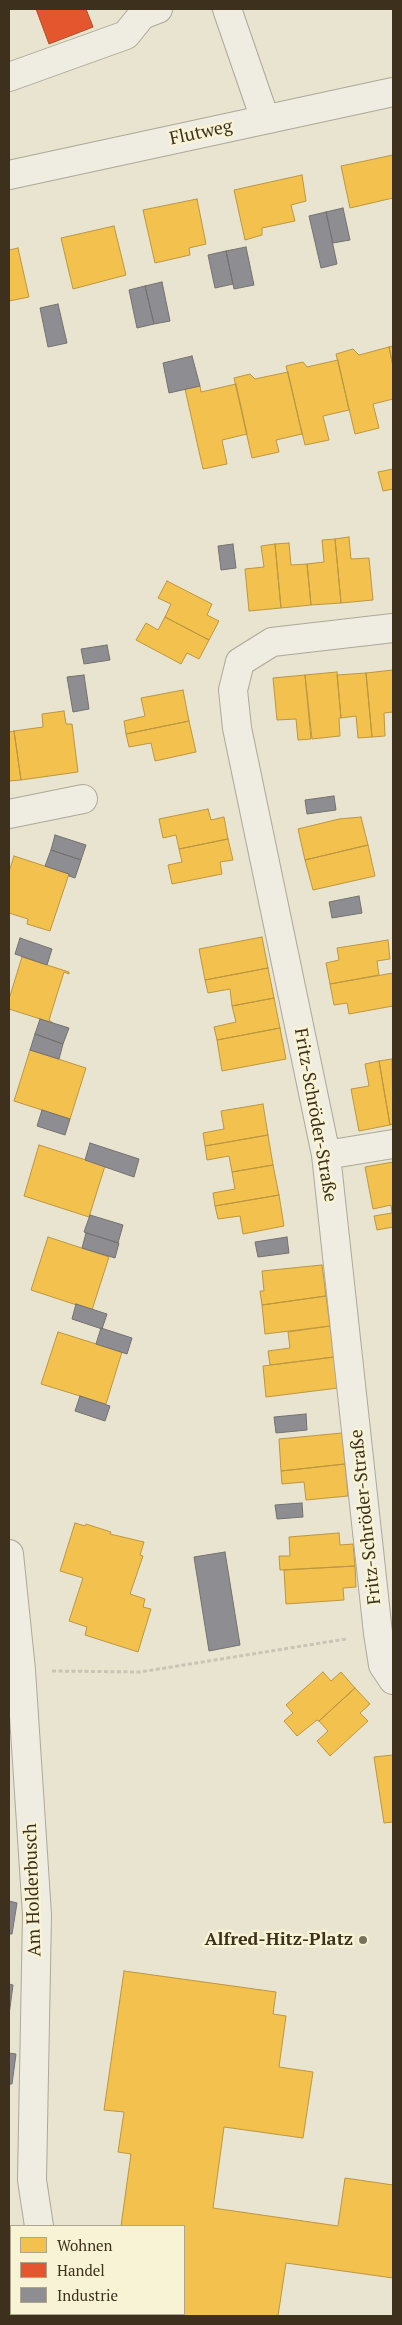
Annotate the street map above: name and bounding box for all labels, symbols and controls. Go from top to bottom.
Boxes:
street label: Flutweg [168,116,234,150]
street label: Fritz-Schröder-Straße [289,1026,341,1204]
street label: Fritz-Schröder-Straße [346,1428,386,1606]
street label: Am Holderbusch [20,1823,46,1957]
place label: Alfred-Hitz-Platz [204,1929,353,1951]
marker: Alfred-Hitz-Platz [357,1934,369,1946]
legend [10,2225,185,2315]
text: Wohnen [57,2235,113,2255]
text: Handel [57,2260,105,2280]
text: Industrie [57,2285,118,2305]

